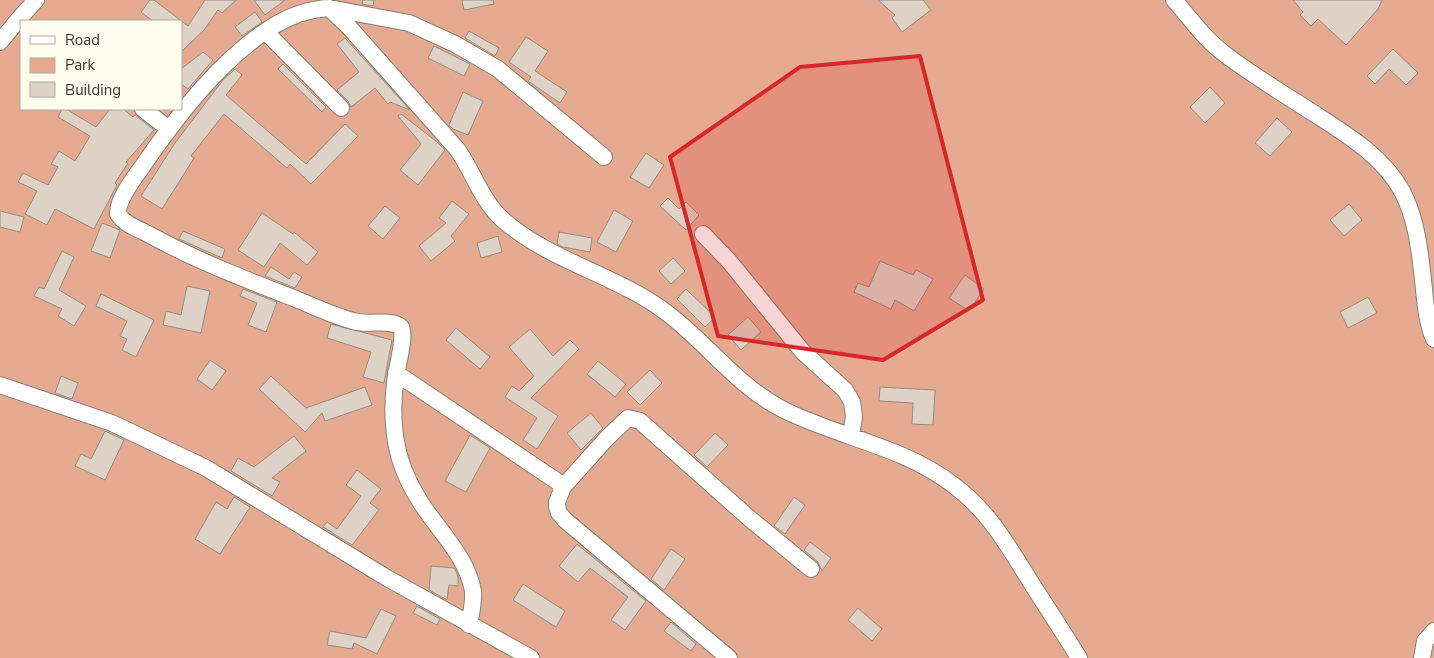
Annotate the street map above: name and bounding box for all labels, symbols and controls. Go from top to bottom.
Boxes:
legend [20,20,182,110]
text: Road [65,30,100,50]
text: Park [65,55,95,75]
text: Building [65,80,121,100]

